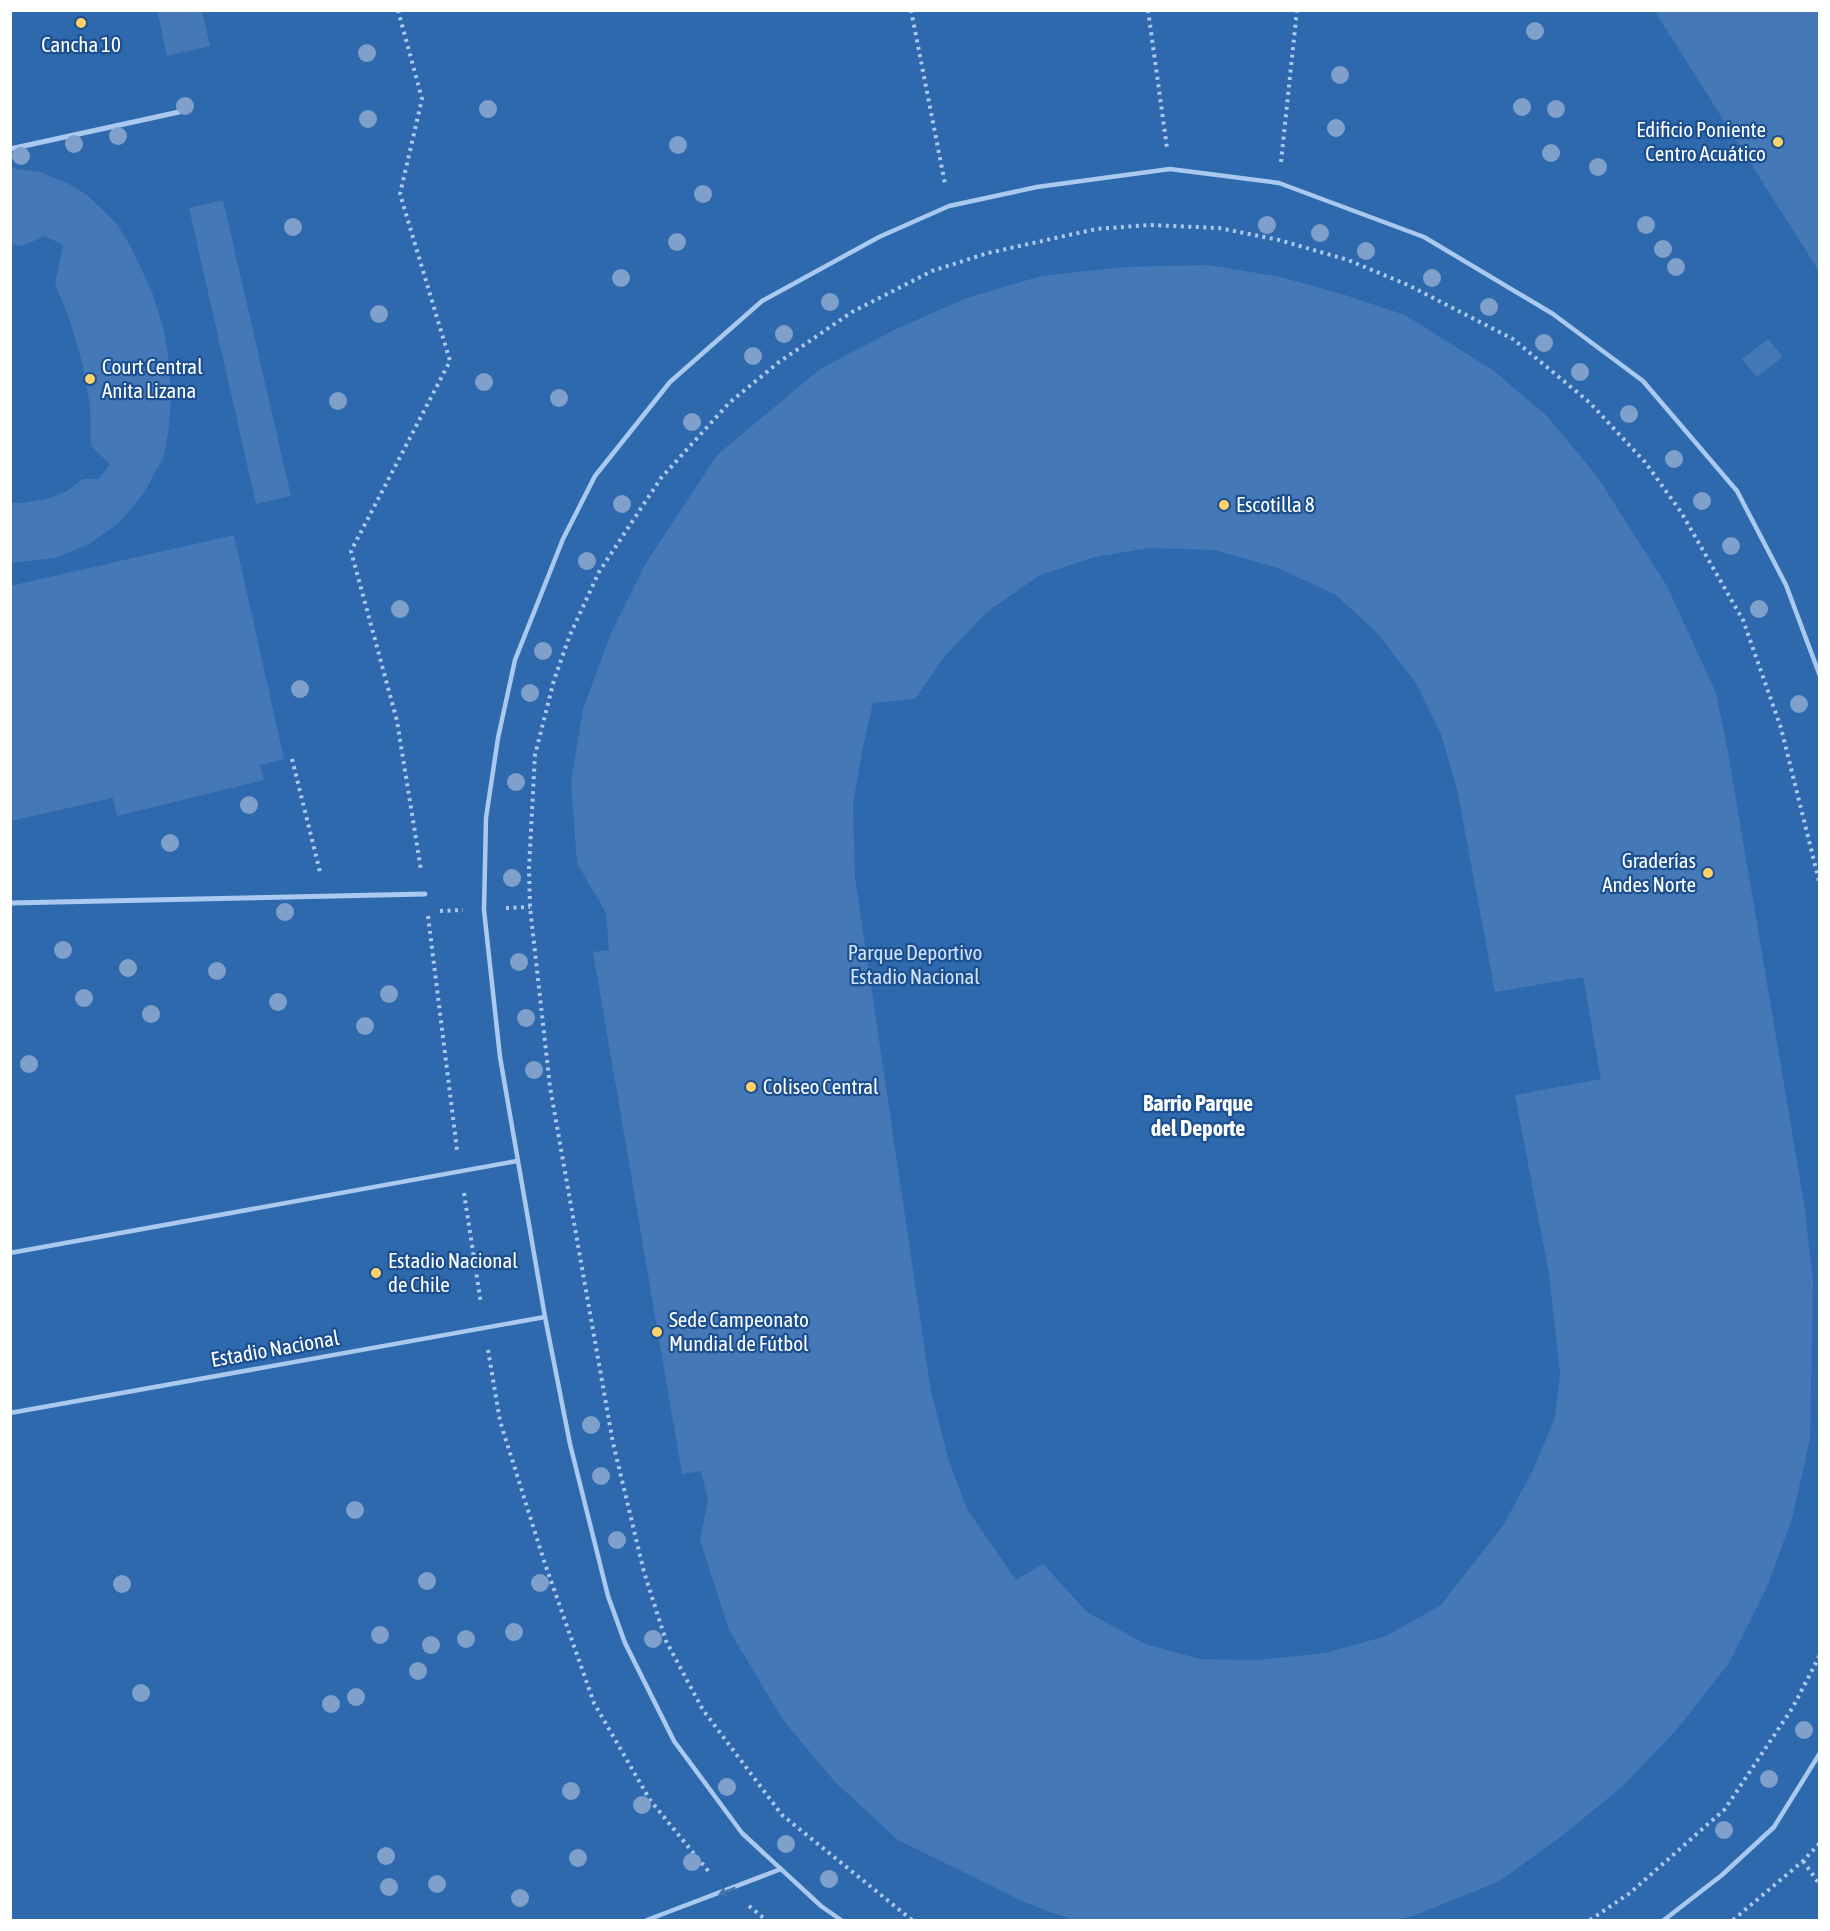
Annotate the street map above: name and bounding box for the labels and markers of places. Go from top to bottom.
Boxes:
marker: Cancha 10 [74,16,88,30]
place label: Cancha 10 [41,32,121,56]
place label: Edificio Poniente Centro Acuático [1636,117,1766,165]
marker: Edificio Poniente Centro Acuático [1771,135,1785,149]
place label: Court Central Anita Lizana [102,354,203,402]
marker: Court Central Anita Lizana [83,372,97,386]
place label: Escotilla 8 [1236,492,1315,516]
marker: Escotilla 8 [1217,498,1231,512]
place label: Graderías Andes Norte [1602,848,1696,896]
marker: Graderías Andes Norte [1701,866,1715,880]
place label: Coliseo Central [763,1074,879,1098]
marker: Coliseo Central [744,1080,758,1094]
place label: Estadio Nacional de Chile [388,1248,518,1296]
marker: Estadio Nacional de Chile [369,1266,383,1280]
place label: Sede Campeonato Mundial de Fútbol [669,1307,809,1355]
marker: Sede Campeonato Mundial de Fútbol [650,1325,664,1339]

